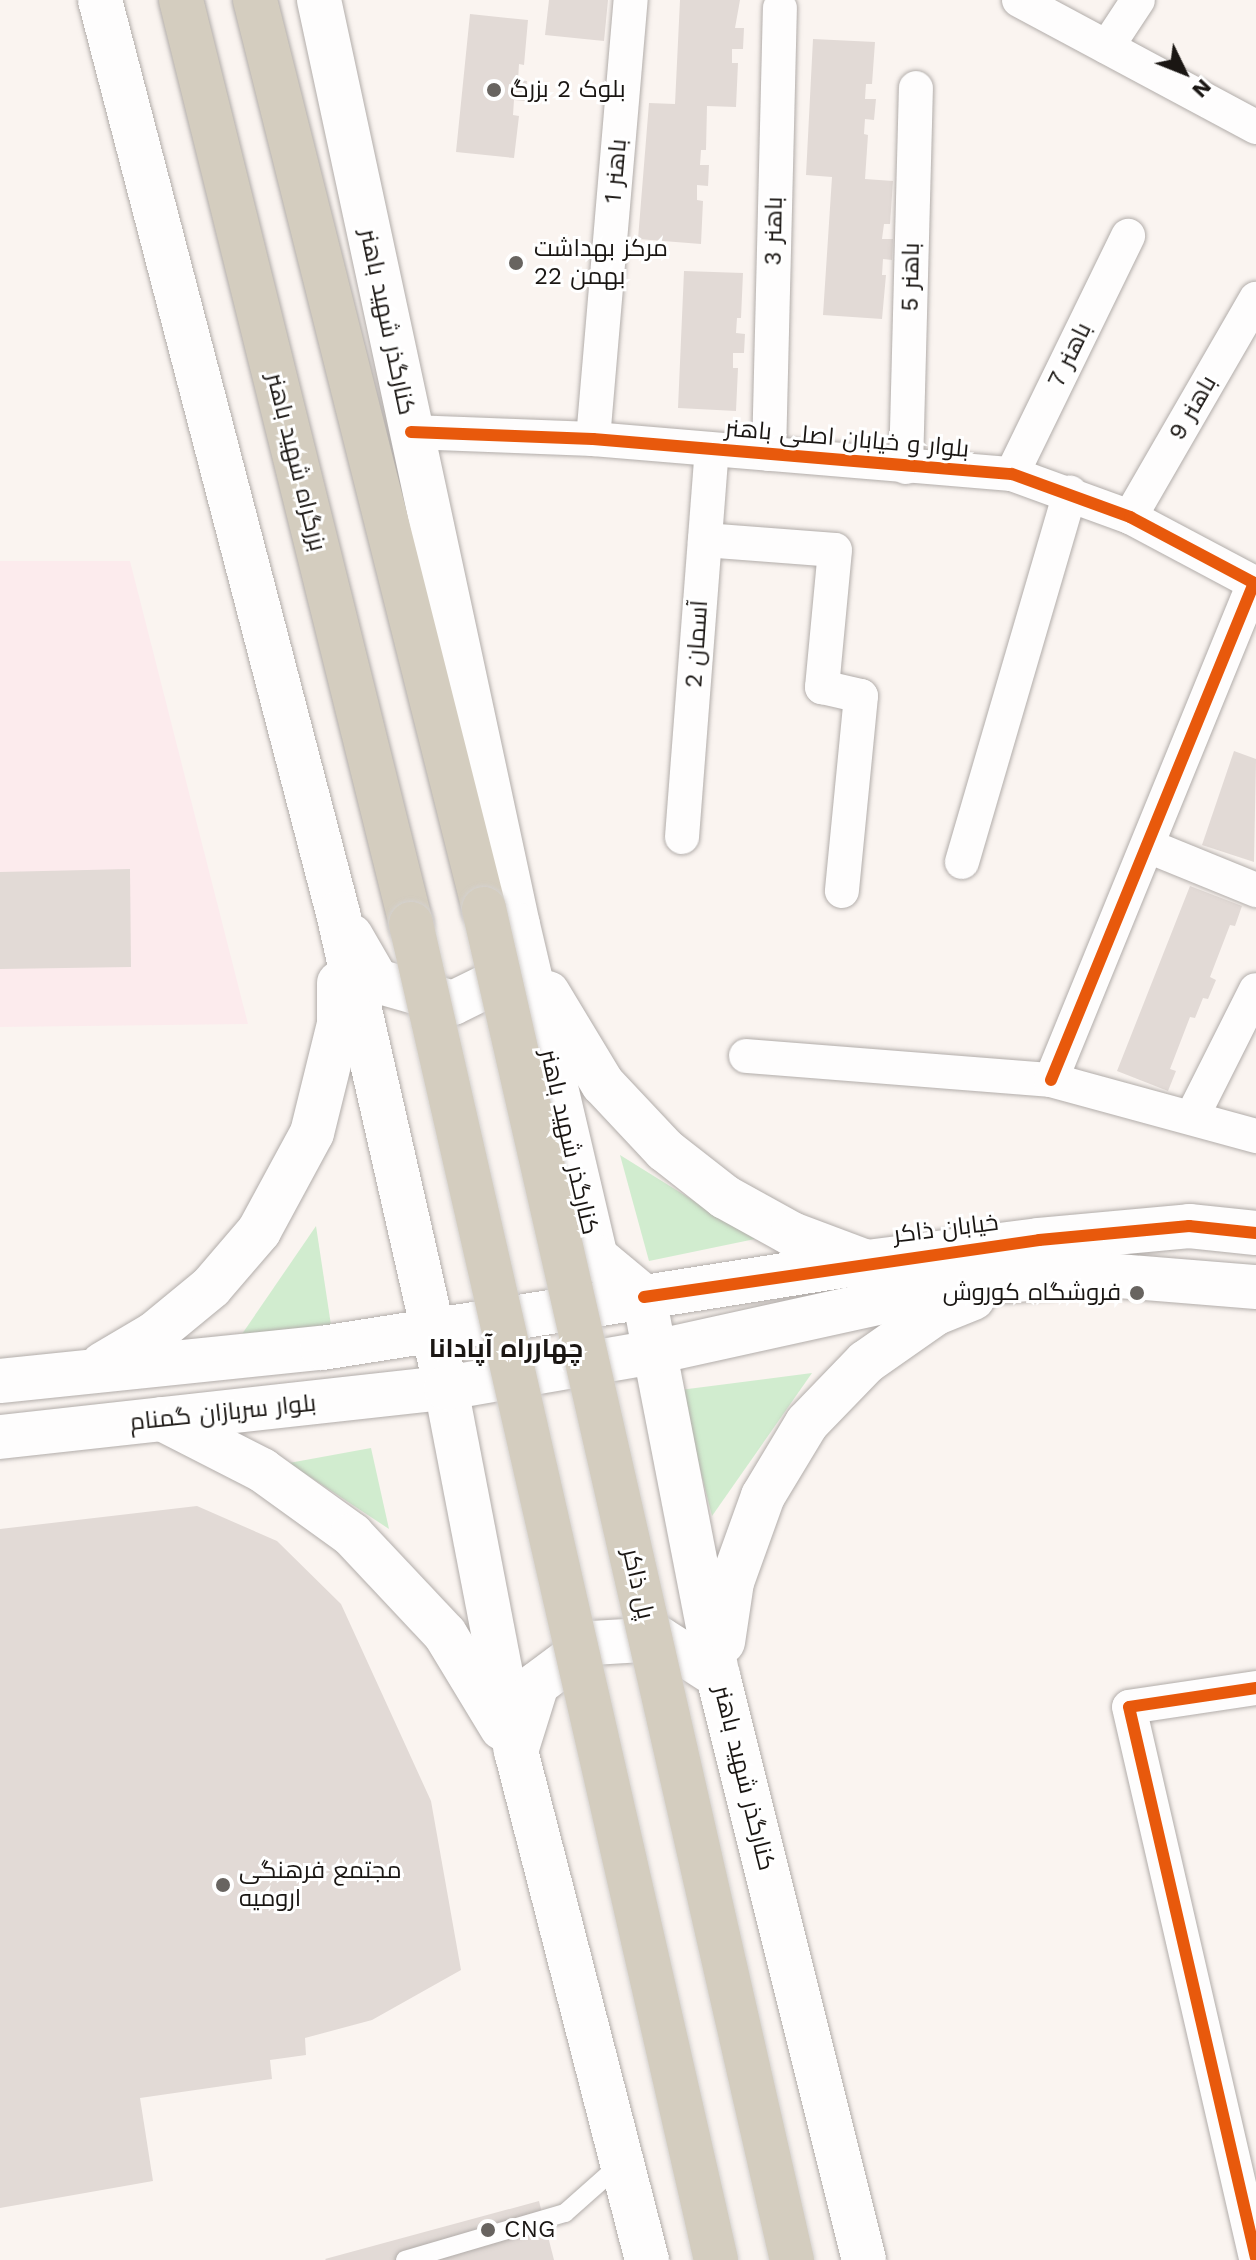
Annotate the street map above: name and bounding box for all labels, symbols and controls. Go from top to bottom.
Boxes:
north arrow [1144,32,1224,112]
text: N [1187,74,1217,103]
place label: بلوک 2 بزرگ [510,76,626,104]
marker: بلوک 2 بزرگ [485,81,503,99]
street label: باهنر 1 [599,138,633,204]
street label: باهنر 3 [759,196,789,266]
street label: کنارگذر شهید باهنر [353,226,421,418]
place label: مرکز بهداشت 22 بهمن [534,235,668,291]
street label: باهنر 5 [896,242,926,312]
marker: مرکز بهداشت 22 بهمن [505,252,527,274]
street label: باهنر 7 [1042,318,1098,392]
street label: بزرگراه شهید باهنر [260,370,332,554]
street label: باهنر 9 [1163,371,1223,445]
street label: بلوار و خیابان اصلی باهنر [724,414,970,464]
street label: آسمان 2 [680,599,714,689]
street label: کنارگذر شهید باهنر [534,1046,604,1238]
street label: خیابان ذاکر [892,1208,1000,1250]
place label: فروشگاه کوروش [943,1279,1121,1307]
marker: فروشگاه کوروش [1128,1284,1146,1302]
district label: چهارراه آپادانا [429,1333,583,1365]
street label: بلوار سربازان گمنام [128,1389,318,1437]
street label: پل ذاکر [616,1546,660,1622]
street label: کنارگذر شهید باهنر [707,1683,781,1873]
place label: مجتمع فرهنگی ارومیه [239,1857,402,1913]
marker: مجتمع فرهنگی ارومیه [214,1876,232,1894]
place label: CNG [504,2216,555,2244]
marker: CNG [479,2221,497,2239]

